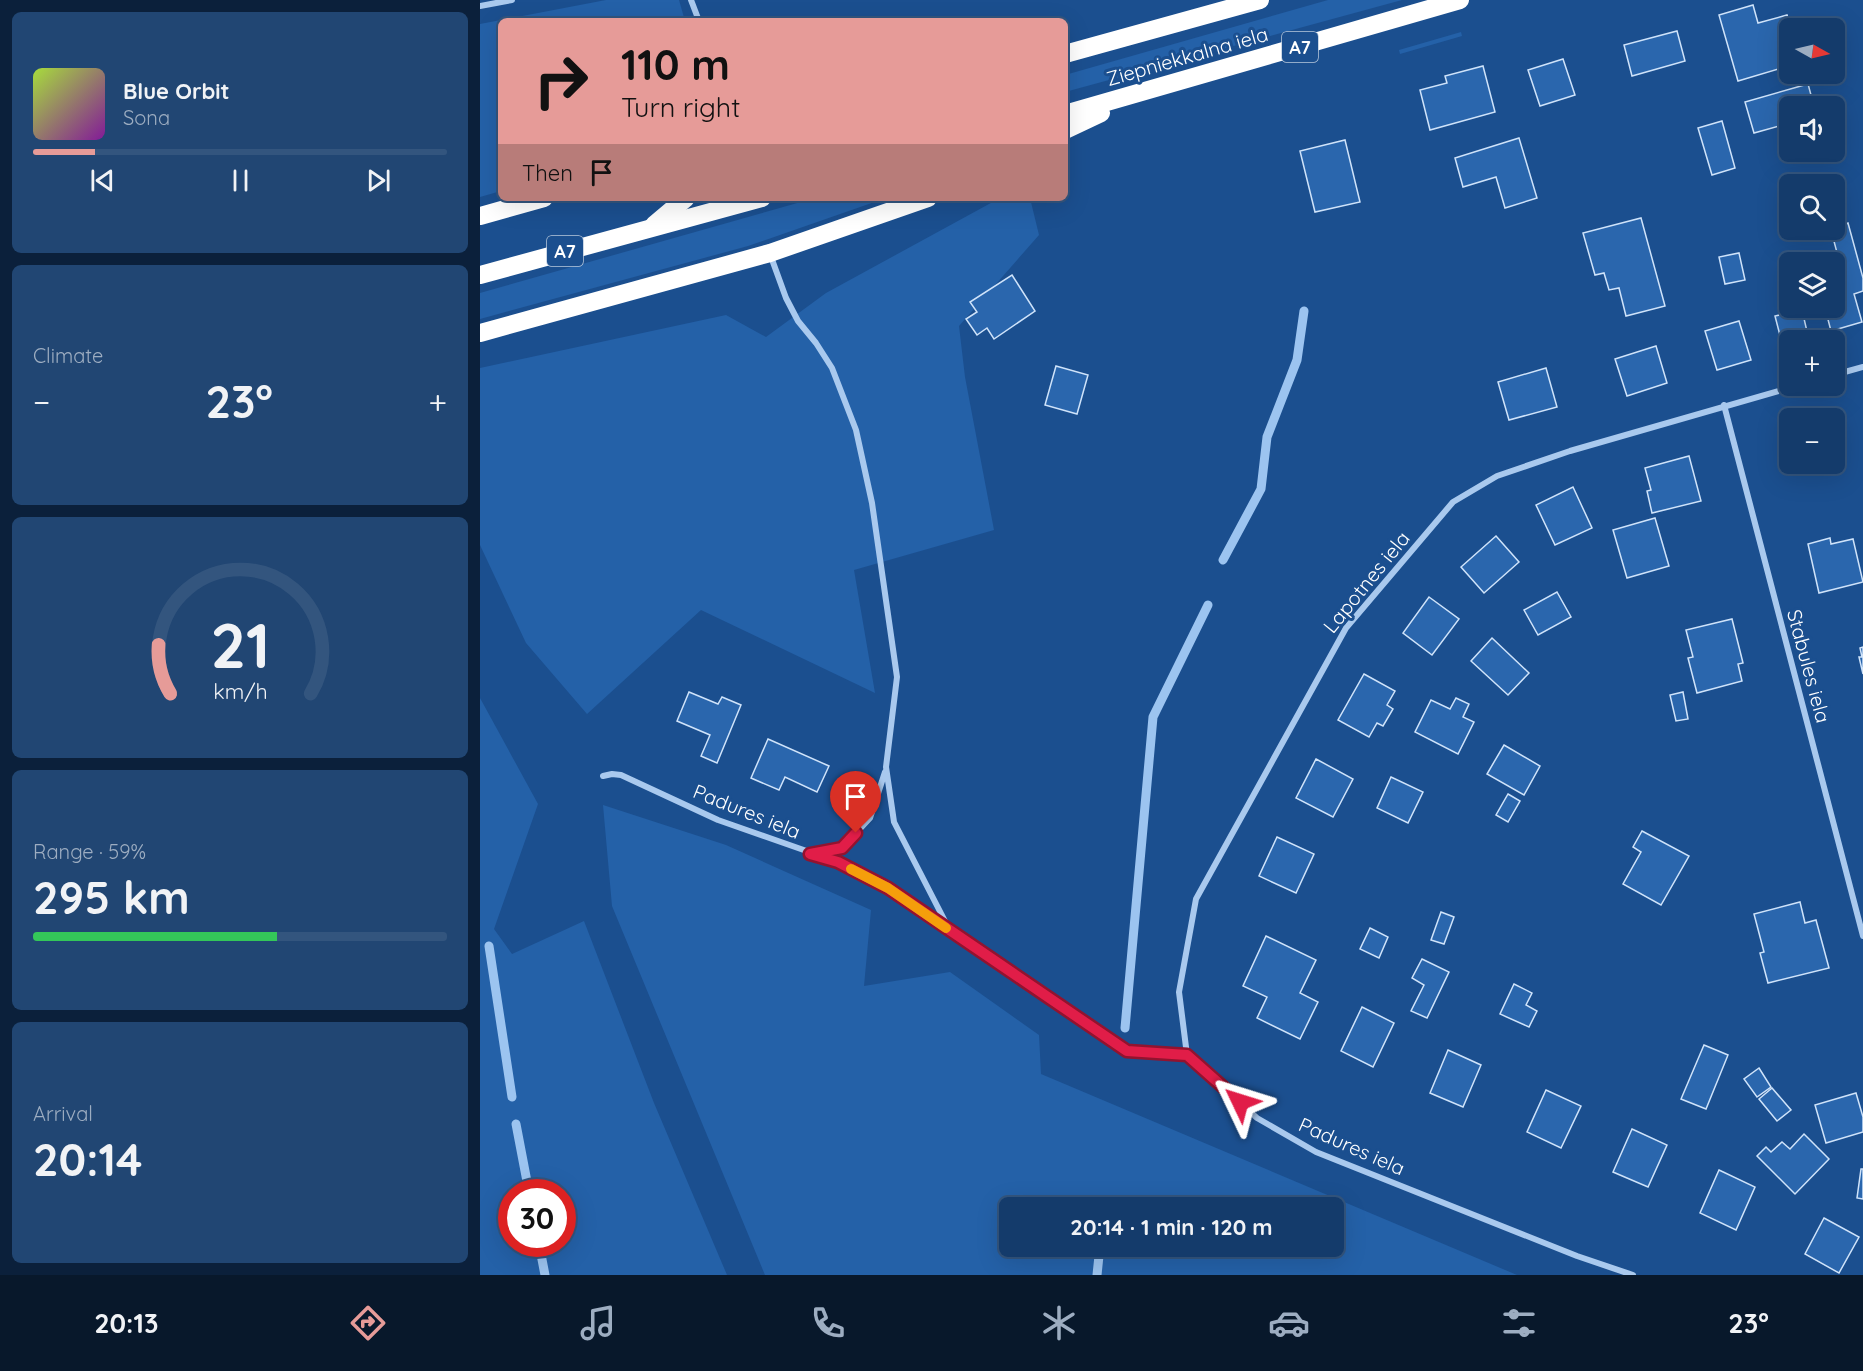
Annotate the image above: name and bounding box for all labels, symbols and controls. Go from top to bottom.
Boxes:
north arrow [1779,18,1845,84]
map controls [1779,18,1845,474]
street label: Ziepniekkalna iela [1103,21,1271,91]
road number: A7 [1282,32,1318,62]
text: 110 m [621,38,730,91]
icon: right [522,42,600,120]
text: Blue Orbit [123,77,229,105]
text: Turn right [621,90,740,124]
button: sound [1779,96,1845,162]
text: Sona [123,105,170,130]
icon: arrive [585,156,618,189]
text: Then [522,159,573,187]
icon: previous [86,164,119,197]
icon: pause [224,164,257,197]
icon: next [362,164,395,197]
button: search [1779,174,1845,240]
road number: A7 [547,236,583,266]
button: layers [1779,252,1845,318]
button: + [1779,330,1845,396]
text: Climate [33,343,103,368]
text: 23° [206,373,273,429]
text: − [33,381,50,422]
text: + [428,381,447,422]
button: − [1779,408,1845,474]
street label: Lapotnes iela [1317,526,1415,638]
text: 21 [210,607,270,685]
street label: Stabules iela [1782,607,1836,725]
text: km/h [213,679,267,705]
pin [830,771,881,833]
street label: Padures iela [690,778,804,844]
icon: arrive [839,780,872,813]
text: Range · 59% [33,839,146,864]
text: 295 km [33,869,190,925]
position arrow [1208,1070,1272,1134]
text: Arrival [33,1101,93,1126]
street label: Padures iela [1295,1112,1409,1180]
text: 20:14 [33,1131,143,1187]
speed limit sign: 30 [498,1179,576,1257]
text: 20:14 · 1 min · 120 m [1070,1213,1273,1241]
icon: directions [347,1302,389,1344]
icon: music [577,1302,619,1344]
icon: phone [807,1302,849,1344]
icon: climate [1038,1302,1080,1344]
icon: car [1268,1302,1310,1344]
icon: filters [1498,1302,1540,1344]
text: 20:13 [94,1306,158,1340]
text: 23° [1728,1306,1769,1340]

